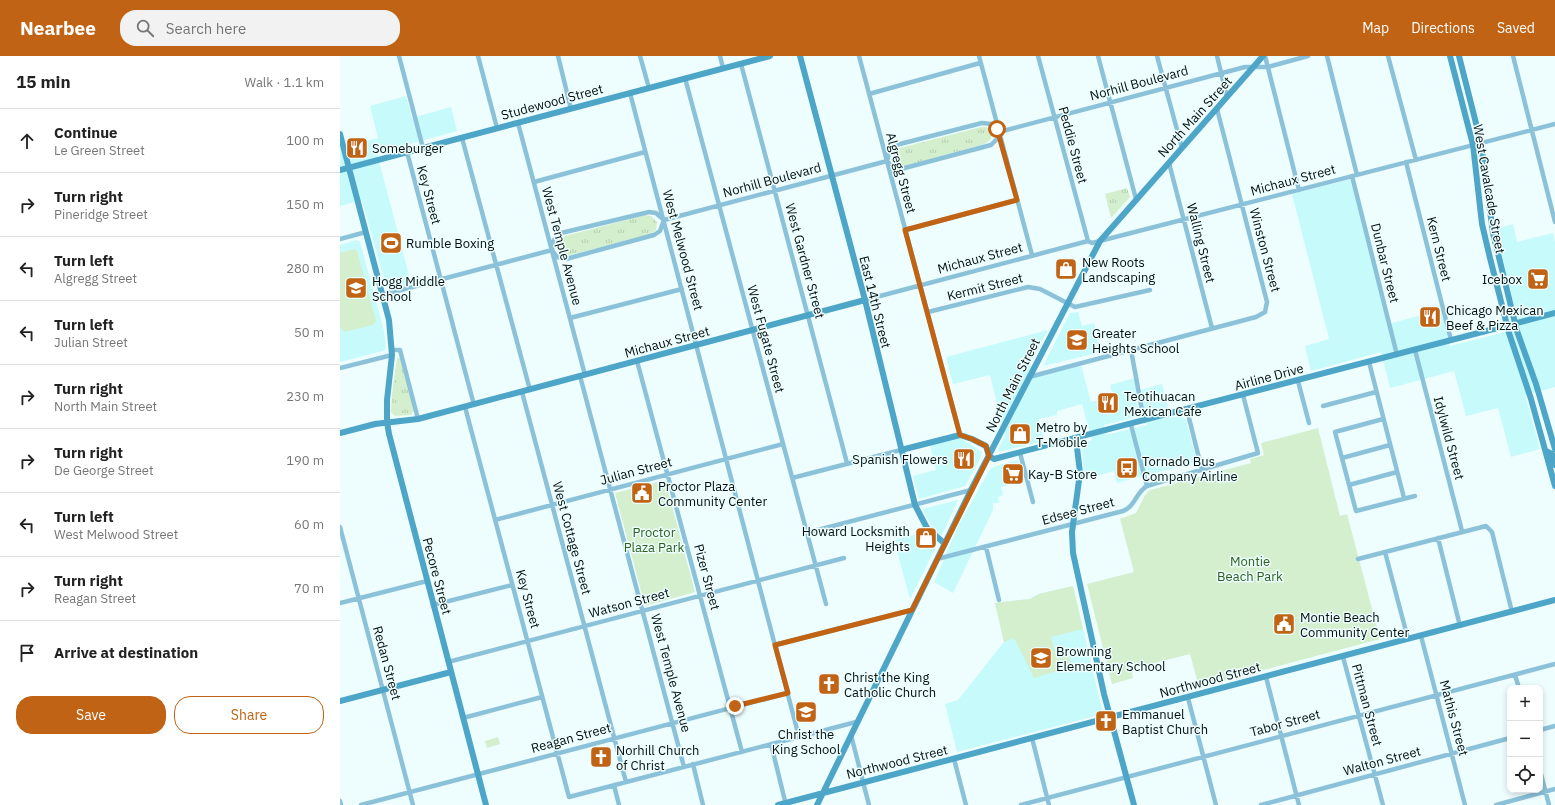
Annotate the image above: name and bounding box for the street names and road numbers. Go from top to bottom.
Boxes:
street label: Norhill Boulevard [1088,62,1190,104]
street label: North Main Street [1154,73,1236,161]
street label: Studewood Street [499,80,605,124]
street label: Peddie Street [1055,105,1091,185]
street label: West Cavalcade Street [1469,123,1509,255]
street label: Algregg Street [882,131,920,215]
street label: Norhill Boulevard [721,159,823,201]
street label: Michaux Street [1249,160,1337,200]
street label: Key Street [413,164,445,226]
street label: West Temple Avenue [538,185,586,307]
street label: West Melwood Street [659,188,707,312]
street label: Walling Street [1183,201,1219,285]
street label: West Gardner Street [781,202,829,320]
street label: Winston Street [1246,206,1284,294]
street label: Kern Street [1423,215,1455,283]
street label: Dunbar Street [1367,221,1403,305]
street label: Michaux Street [936,238,1024,278]
street label: East 14th Street [855,254,895,350]
street label: Kermit Street [945,269,1025,305]
street label: West Fugate Street [743,283,789,395]
street label: Michaux Street [623,322,711,362]
street label: North Main Street [982,335,1044,435]
street label: Airline Drive [1233,360,1305,394]
street label: Idylwild Street [1430,394,1468,482]
street label: Julian Street [598,453,674,489]
street label: West Cottage Street [549,480,595,596]
street label: Edsee Street [1040,493,1116,529]
street label: Pecore Street [419,536,455,616]
street label: Pizer Street [690,542,724,612]
street label: Key Street [512,568,544,630]
street label: Watson Street [587,584,671,622]
street label: West Temple Avenue [647,612,695,734]
street label: Redan Street [369,624,405,702]
street label: Northwood Street [1158,658,1262,702]
street label: Pittman Street [1348,662,1386,748]
street label: Mathis Street [1436,678,1472,758]
street label: Tabor Street [1248,705,1322,741]
street label: Reagan Street [529,719,613,757]
street label: Northwood Street [845,741,949,783]
street label: Walton Street [1341,742,1423,780]

